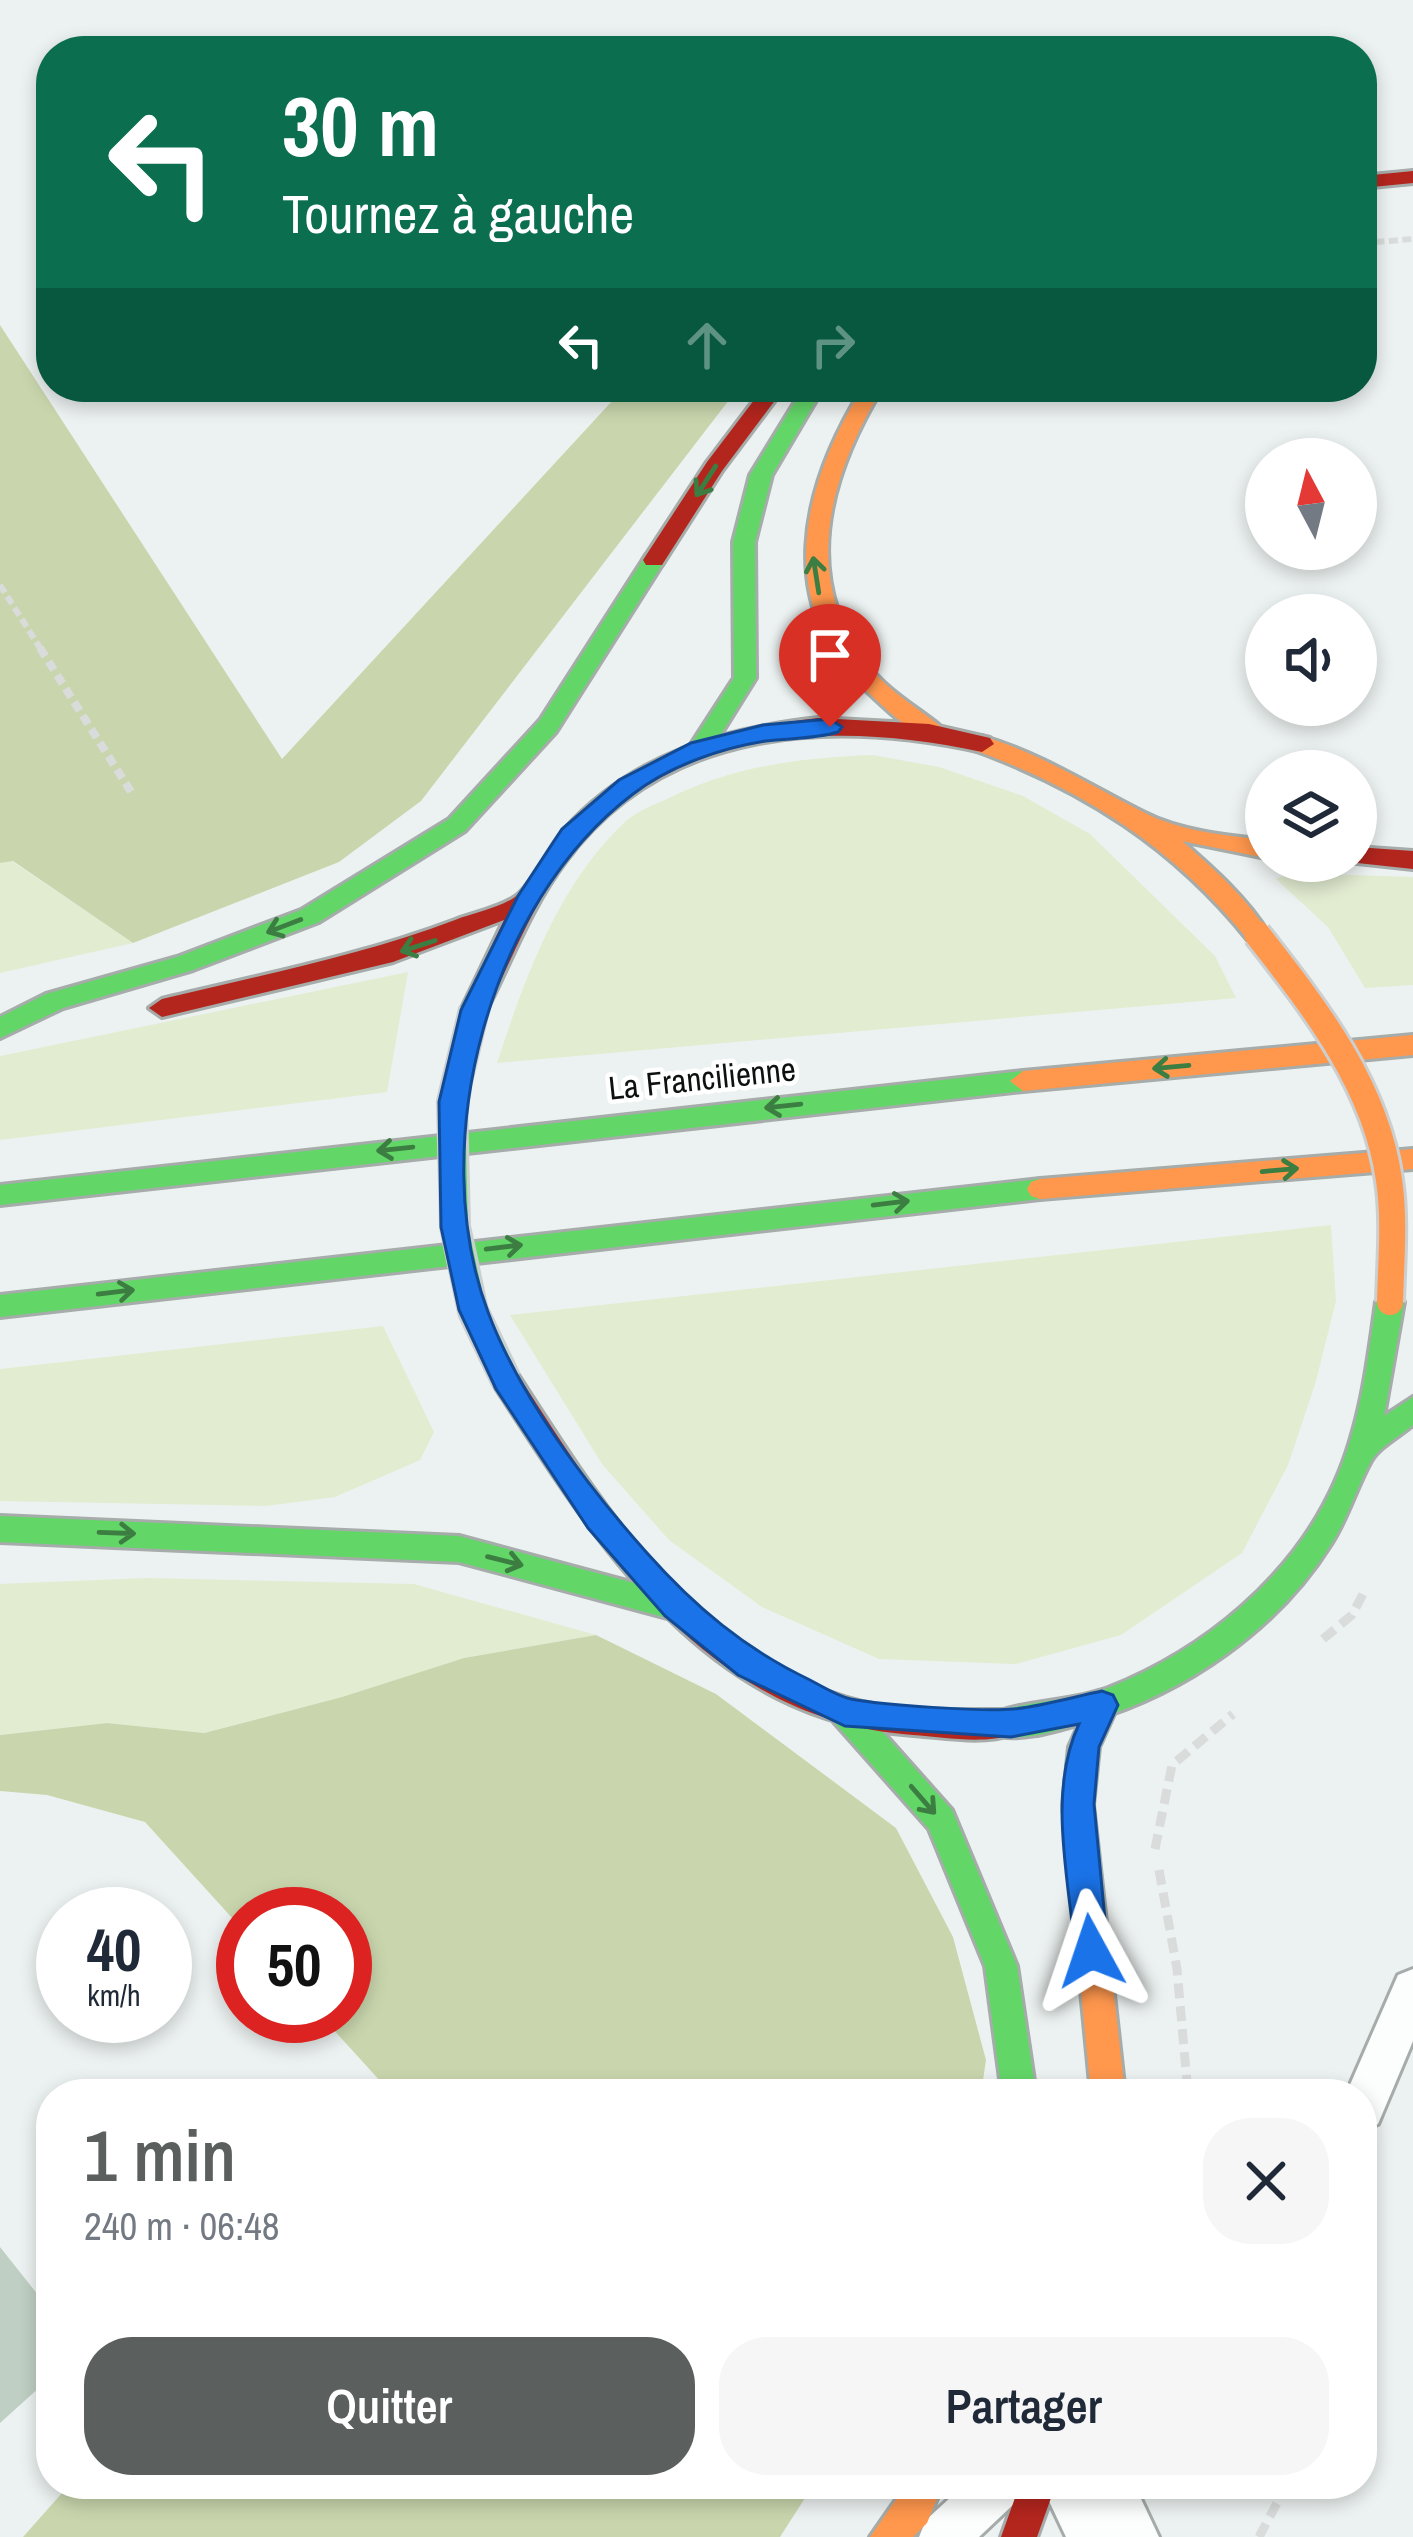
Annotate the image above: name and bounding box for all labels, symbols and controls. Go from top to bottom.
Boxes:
text: 30 m [282,69,439,182]
icon: left [84,84,240,240]
text: Tournez à gauche [282,177,634,250]
icon: left [548,312,614,378]
icon: ahead [674,312,740,378]
icon: right [800,312,866,378]
north arrow [1245,438,1377,570]
map controls [1245,438,1377,882]
one-way arrow [693,463,718,497]
one-way arrow [804,556,827,595]
button: sound [1245,594,1377,726]
pin [779,604,881,727]
icon: arrive [797,622,863,688]
button: layers [1245,750,1377,882]
one-way arrow [266,917,303,939]
one-way arrow [400,936,438,958]
street label: La Francilienne [606,1046,798,1110]
one-way arrow [1152,1056,1191,1079]
one-way arrow [764,1095,803,1117]
one-way arrow [376,1138,415,1160]
one-way arrow [1260,1158,1299,1181]
one-way arrow [871,1191,910,1213]
one-way arrow [483,1235,522,1258]
one-way arrow [96,1280,135,1302]
one-way arrow [97,1522,136,1545]
one-way arrow [486,1550,524,1573]
one-way arrow [909,1784,936,1815]
speed limit sign: 50 [216,1887,372,2043]
position arrow [1028,1888,1154,2014]
text: 40 [87,1909,141,1990]
text: km/h [87,1975,141,2015]
text: 1 min [84,2106,236,2203]
button: close [1203,2118,1329,2244]
text: 240 m · 06:48 [84,2200,280,2252]
button: Quitter [84,2337,695,2475]
button: Partager [719,2337,1329,2475]

